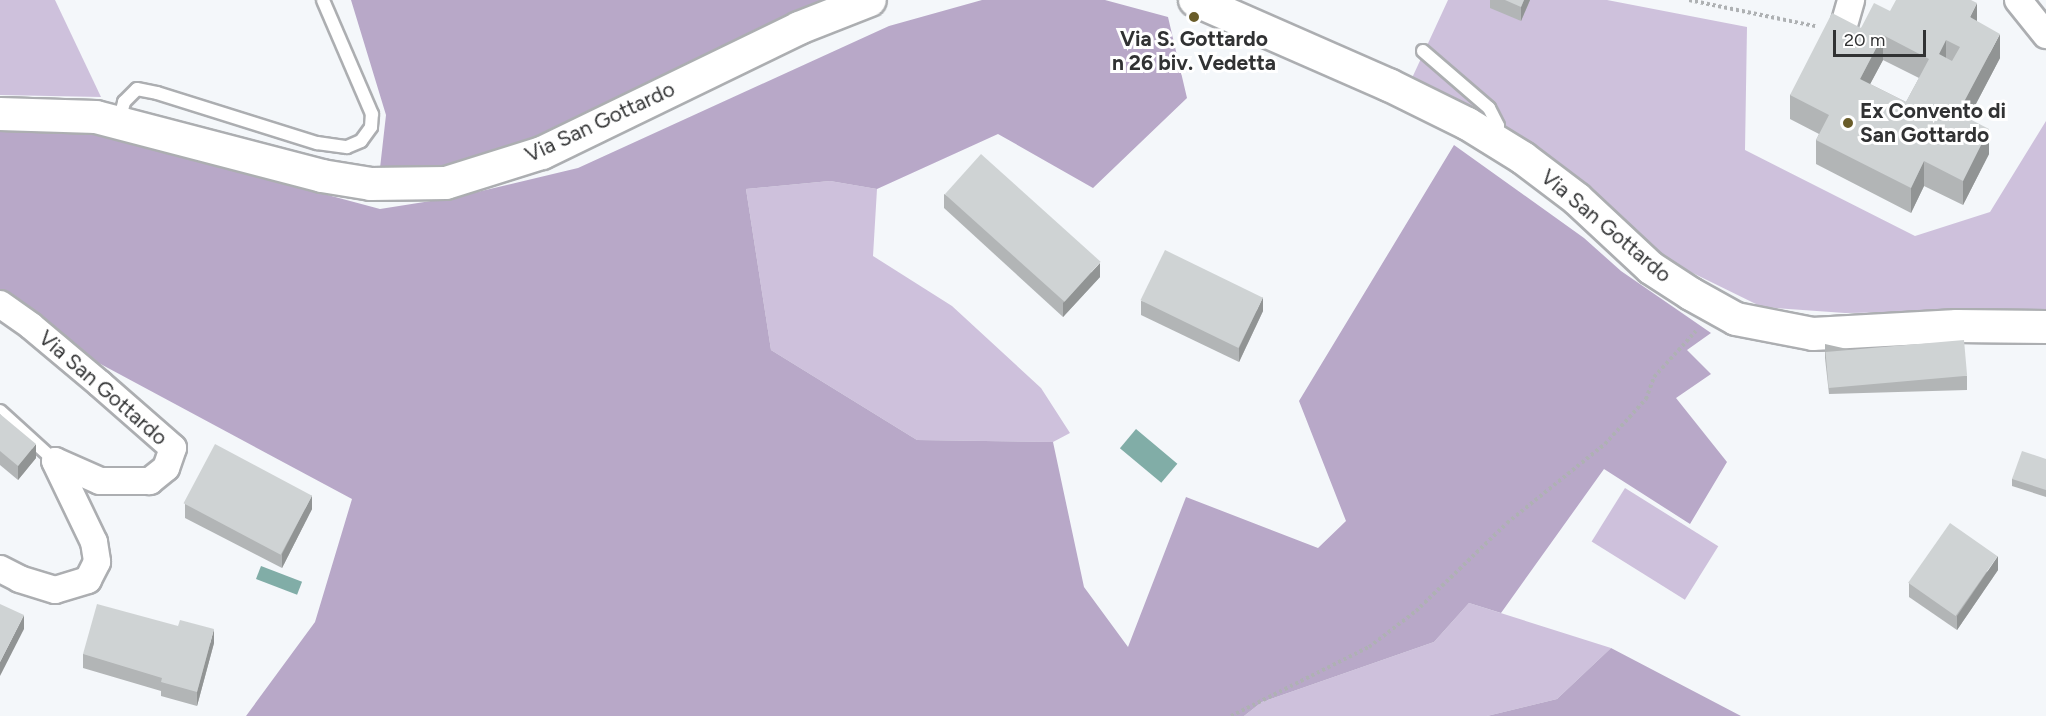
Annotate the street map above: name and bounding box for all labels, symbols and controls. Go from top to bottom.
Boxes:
marker: Via S. Gottardo n 26 biv. Vedetta [1187,10,1201,24]
scale bar [1836,18,1929,56]
place label: Via S. Gottardo n 26 biv. Vedetta [1112,26,1276,76]
text: 20 m [1844,29,1885,51]
street label: Via San Gottardo [521,76,679,168]
place label: Ex Convento di San Gottardo [1860,98,2006,148]
marker: Ex Convento di San Gottardo [1841,116,1855,130]
street label: Via San Gottardo [1536,164,1676,288]
street label: Via San Gottardo [34,325,172,451]

